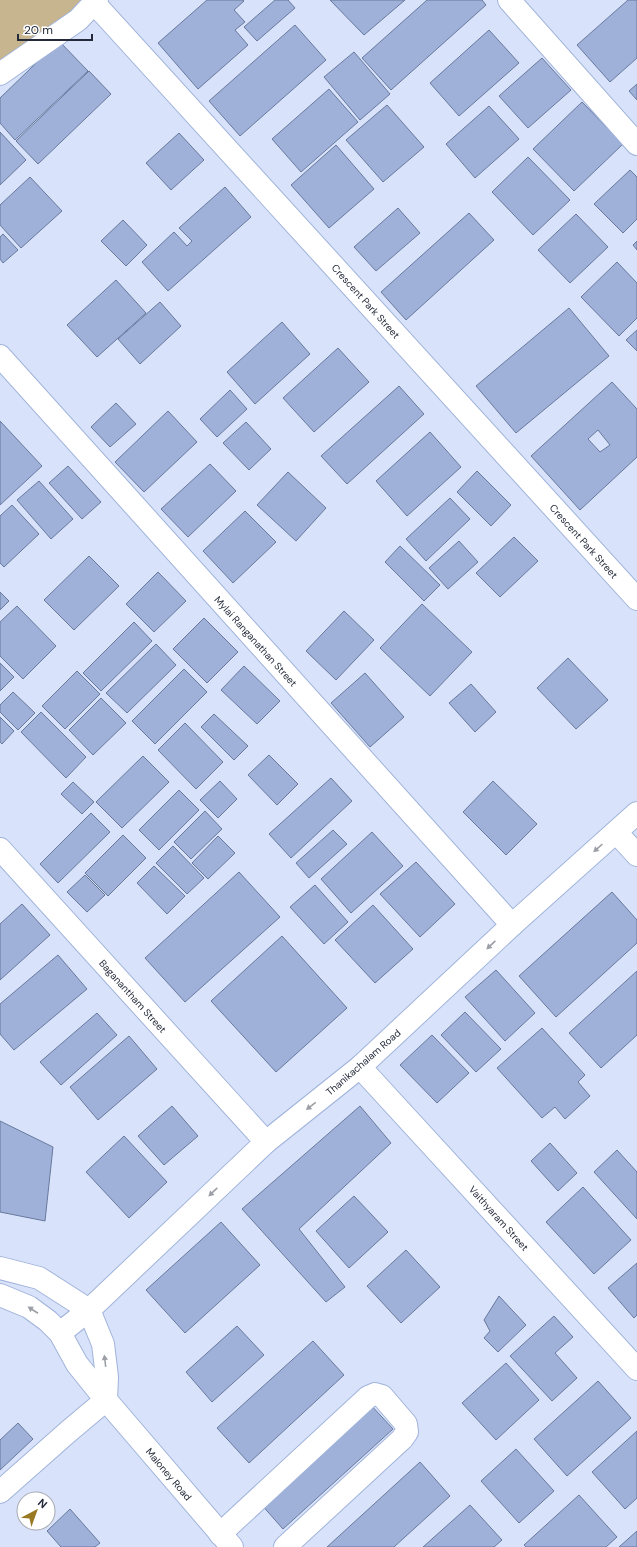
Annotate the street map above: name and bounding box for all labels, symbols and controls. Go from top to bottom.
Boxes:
scale bar [18,16,92,42]
text: 20 m [24,22,53,38]
street label: Crescent Park Street [329,261,403,341]
street label: Crescent Park Street [547,501,621,581]
street label: Mylai Ranganathan Street [211,593,300,689]
one-way arrow [592,844,603,853]
one-way arrow [486,941,496,950]
street label: Baganantham Street [96,957,169,1036]
street label: Thanikachalam Road [323,1026,403,1098]
one-way arrow [305,1102,316,1111]
street label: Vaithyaram Street [466,1183,531,1254]
one-way arrow [208,1187,218,1197]
one-way arrow [27,1307,39,1314]
one-way arrow [102,1355,108,1368]
street label: Maloney Road [143,1445,194,1503]
north arrow [16,1491,56,1531]
text: N [35,1496,50,1511]

